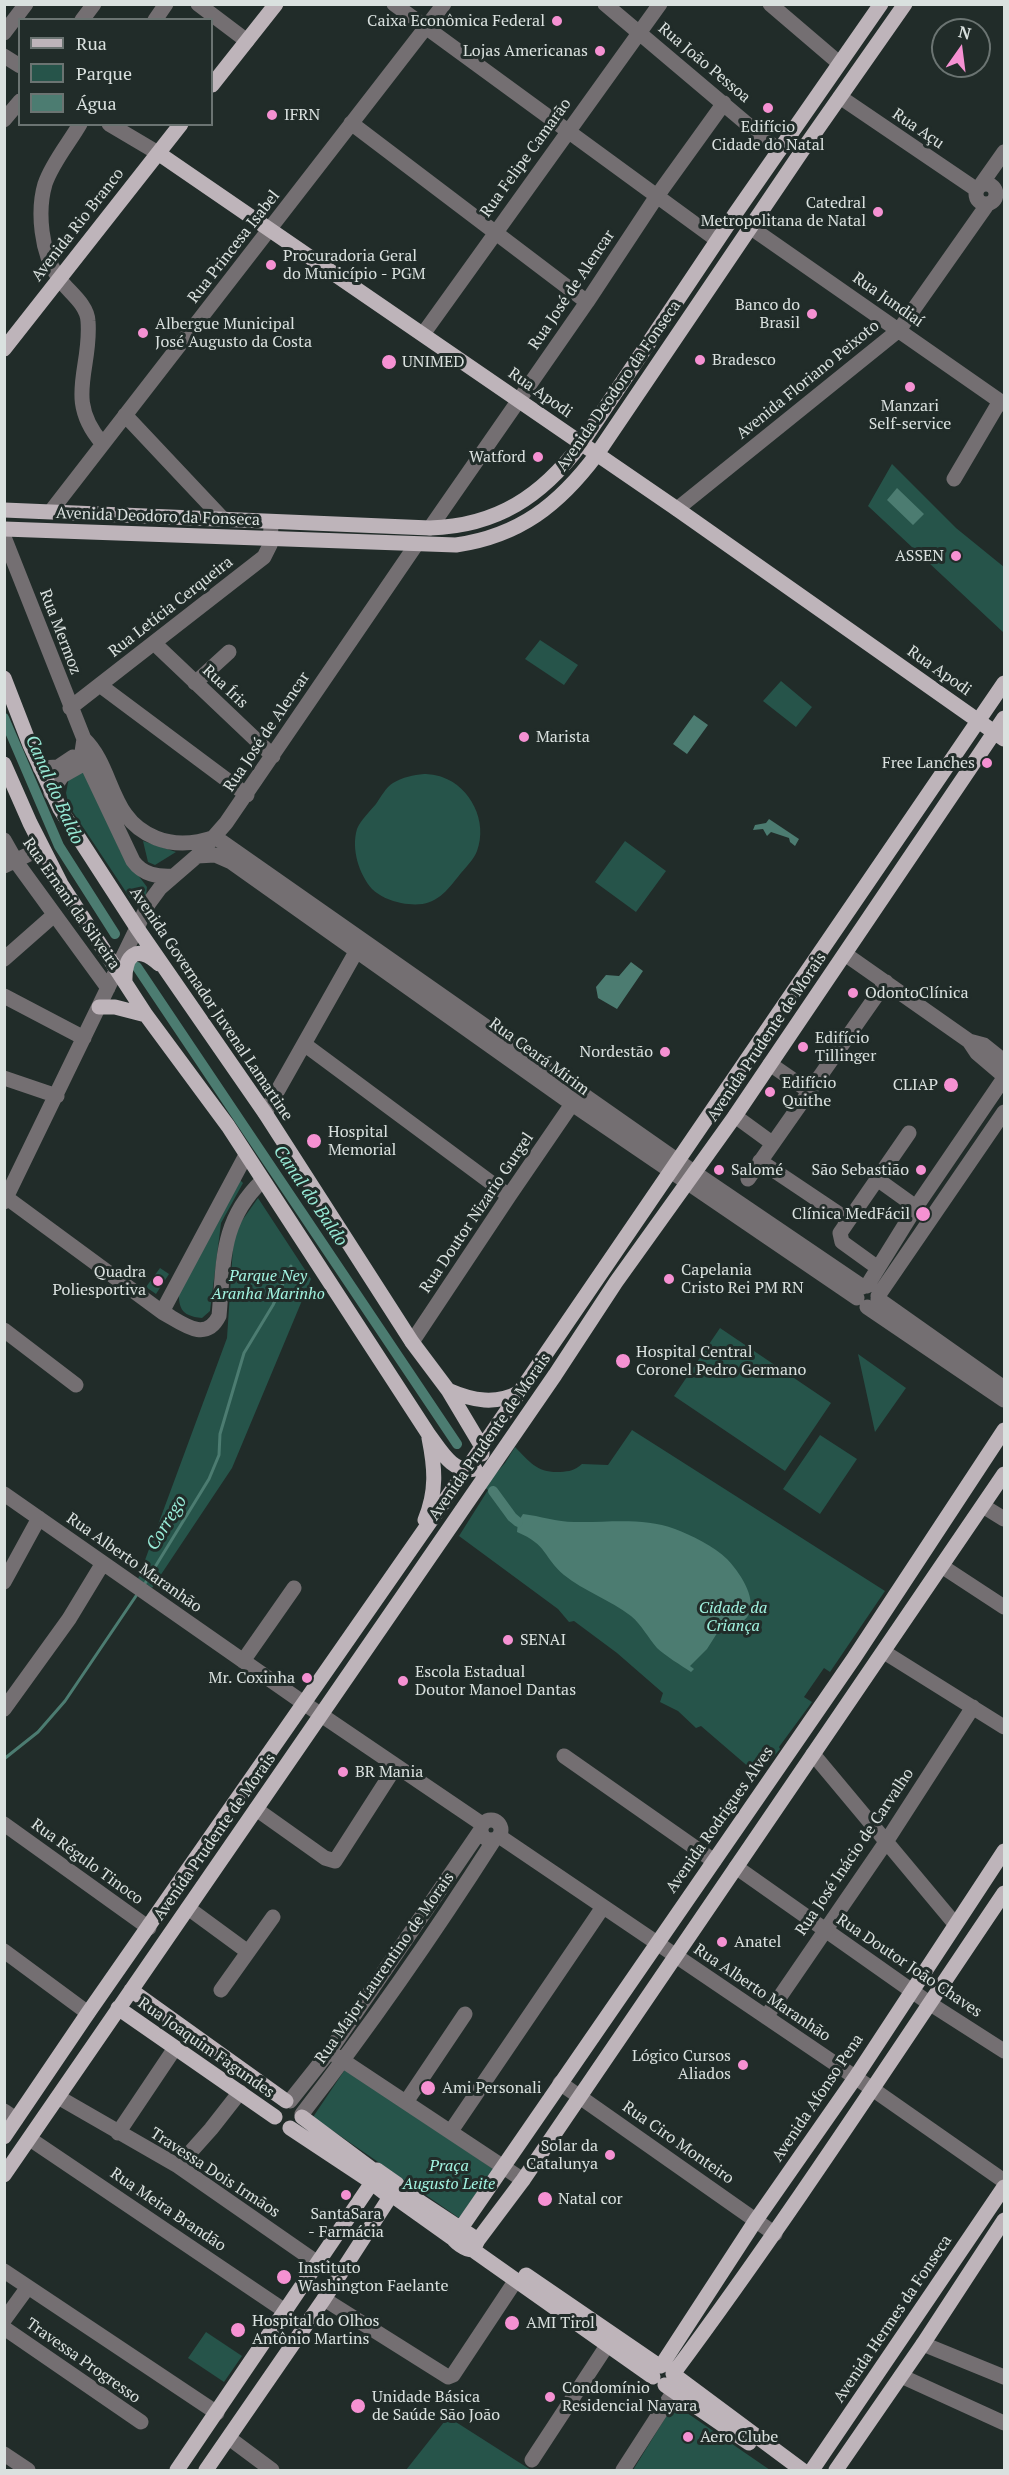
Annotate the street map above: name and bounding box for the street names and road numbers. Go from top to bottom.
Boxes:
street label: Rua João Pessoa [654,19,754,107]
street label: Rua Felipe Camarão [476,95,576,221]
street label: Rua Açu [888,105,948,153]
street label: Avenida Rio Branco [28,165,128,285]
street label: Rua Princesa Isabel [184,187,284,307]
street label: Rua José de Alencar [525,226,619,354]
street label: Rua Jundiaí [849,269,927,331]
street label: Avenida Deodoro da Fonseca [553,297,685,475]
street label: Avenida Floriano Peixoto [733,317,883,443]
street label: Rua Apodi [504,364,576,422]
street label: Avenida Deodoro da Fonseca [56,504,260,530]
street label: Rua Letícia Cerqueira [105,553,237,661]
street label: Rua Mermoz [35,587,85,677]
street label: Rua Apodi [903,642,975,700]
street label: Rua Íris [198,661,252,713]
street label: Rua José de Alencar [220,668,314,796]
street label: Rua Ernani da Silveira [18,834,124,974]
street label: Avenida Governador Juvenal Lamartine [125,884,297,1124]
street label: Avenida Prudente de Morais [703,949,831,1125]
street label: Rua Ceará Mirim [485,1014,593,1100]
street label: Rua Doutor Nizario Gurgel [416,1129,538,1297]
street label: Avenida Prudente de Morais [425,1350,555,1524]
street label: Rua Alberto Maranhão [63,1509,205,1617]
street label: Avenida Rodrigues Alves [662,1743,778,1897]
street label: Avenida Prudente de Morais [150,1750,280,1924]
street label: Rua José Inácio de Carvalho [792,1765,918,1939]
street label: Rua Régulo Tinoco [27,1815,147,1909]
street label: Rua Major Laurentino de Morais [311,1869,459,2067]
street label: Rua Doutor João Chaves [833,1910,985,2022]
street label: Rua Alberto Maranhão [690,1940,834,2046]
street label: Rua Joaquim Fagundes [134,1994,278,2102]
street label: Avenida Afonso Pena [768,2031,868,2165]
street label: Rua Ciro Monteiro [619,2097,737,2189]
street label: Travessa Dois Irmãos [147,2124,283,2222]
street label: Rua Meira Brandão [106,2164,230,2256]
street label: Avenida Hermes da Fonseca [830,2232,956,2406]
street label: Travessa Progresso [22,2314,144,2408]

